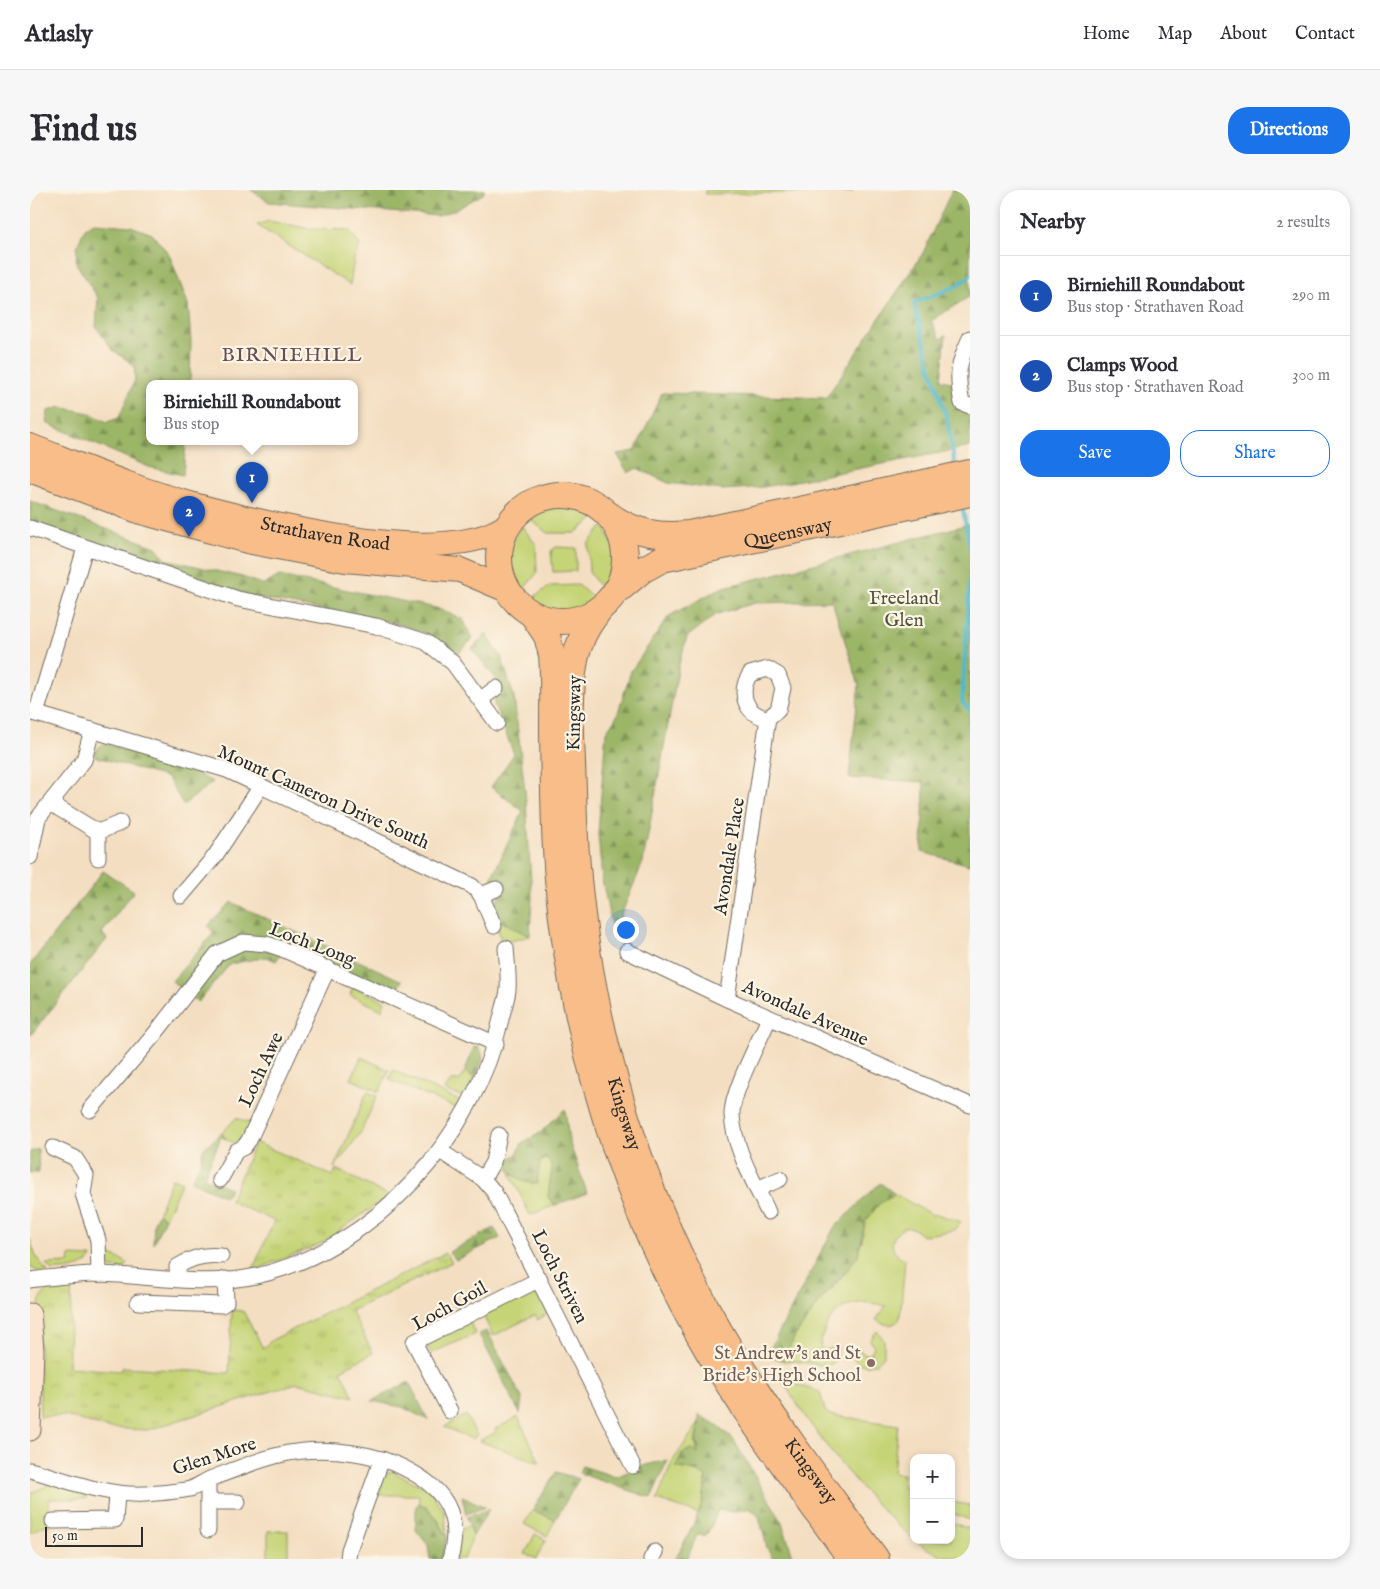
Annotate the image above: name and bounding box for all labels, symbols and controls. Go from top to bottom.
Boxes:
text: Atlasly [25,19,93,50]
text: Home [1083,23,1130,46]
text: Map [1158,23,1192,46]
text: About [1220,23,1267,46]
text: Contact [1295,23,1355,46]
button: Directions [1228,107,1350,154]
text: Find us [30,108,137,153]
text: Nearby [1020,209,1085,236]
text: 2 results [1276,213,1330,233]
text: Birniehill Roundabout [1067,274,1245,298]
text: 1 [1033,286,1039,306]
text: 290 m [1292,286,1330,306]
text: Bus stop · Strathaven Road [1067,298,1244,318]
district label: BIRNIEHILL [222,343,362,368]
text: Clamps Wood [1067,354,1178,378]
text: 2 [1032,366,1040,386]
text: 300 m [1292,366,1330,386]
text: Bus stop · Strathaven Road [1067,378,1244,398]
popup [146,380,358,445]
text: Birniehill Roundabout [163,391,341,415]
text: Bus stop [163,415,219,435]
button: Save [1020,430,1170,477]
button: Share [1180,430,1330,477]
pin: 1 [236,462,268,503]
pin: 2 [173,496,205,537]
street label: Strathaven Road [258,512,392,557]
street label: Queensway [742,513,835,555]
park label: Freeland Glen [869,587,940,633]
street label: Kingsway [562,674,588,751]
street label: Mount Cameron Drive South [213,740,433,856]
street label: Avondale Place [709,796,751,918]
street label: Loch Long [266,917,360,973]
your location [613,917,639,943]
street label: Avondale Avenue [738,975,872,1052]
street label: Loch Awe [234,1028,290,1111]
street label: Kingsway [601,1074,646,1155]
street label: Loch Striven [525,1226,593,1328]
street label: Loch Goil [408,1276,492,1337]
place label: St Andrew's and St Bride's High School [702,1342,862,1388]
marker: St Andrew's and St Bride's High School [865,1357,877,1369]
street label: Glen More [170,1432,260,1482]
street label: Kingsway [778,1434,842,1510]
map controls [910,1454,955,1544]
button: + [910,1454,955,1499]
button: − [910,1499,955,1544]
scale bar [45,1524,142,1547]
text: 50 m [52,1527,78,1545]

